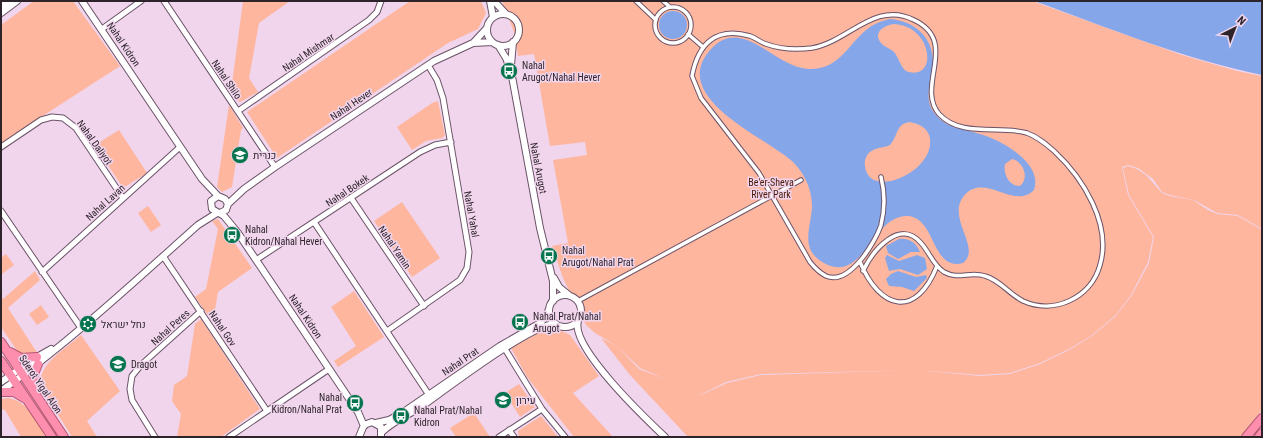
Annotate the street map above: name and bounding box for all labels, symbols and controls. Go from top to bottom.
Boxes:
north arrow [1215,8,1255,48]
text: N [1234,14,1248,28]
street label: Nahal Kidron [105,20,142,69]
street label: Nahal Mishmar [280,31,336,74]
street label: Nahal Shilo [209,58,244,101]
place label: Nahal Arugot/Nahal Hever [522,60,600,83]
bus stop icon: Nahal Arugot/Nahal Hever [499,61,519,81]
street label: Nahal Hever [328,86,374,122]
street label: Nahal Daliyot [75,118,114,167]
street label: Nahal Arugot [528,142,549,195]
school or university icon: כנרית [230,145,250,165]
place label: כנרית [253,150,276,161]
street label: Nahal Bokek [324,172,371,209]
park label: Be'er-Sheva River Park [748,177,794,200]
street label: Nahal Lavan [84,182,127,223]
street label: Nahal Yahal [462,190,481,238]
place label: Nahal Kidron/Nahal Hever [245,224,322,247]
street label: Nahal Yamin [376,224,413,271]
bus stop icon: Nahal Kidron/Nahal Hever [222,225,242,245]
place label: Nahal Arugot/Nahal Prat [562,245,634,268]
bus stop icon: Nahal Arugot/Nahal Prat [539,246,559,266]
street label: Nahal Kidron [287,292,324,341]
street label: Nahal Peres [149,307,192,347]
street label: Nahal Gov [207,308,239,349]
place label: Nahal Prat/Nahal Arugot [533,311,601,334]
bus stop icon: Nahal Prat/Nahal Arugot [510,312,530,332]
synagogue icon: נחל ישראל [78,314,98,334]
place label: נחל ישראל [101,319,146,330]
street label: Nahal Prat [440,345,481,378]
street label: Sderot Yigal Alon [17,353,64,416]
school or university icon: Dragot [108,354,128,374]
place label: Dragot [131,359,157,370]
school or university icon: עירון [493,390,513,410]
place label: Nahal Kidron/Nahal Prat [271,392,342,415]
bus stop icon: Nahal Kidron/Nahal Prat [345,393,365,413]
place label: עירון [516,395,536,406]
place label: Nahal Prat/Nahal Kidron [414,405,482,428]
bus stop icon: Nahal Prat/Nahal Kidron [391,406,411,426]

